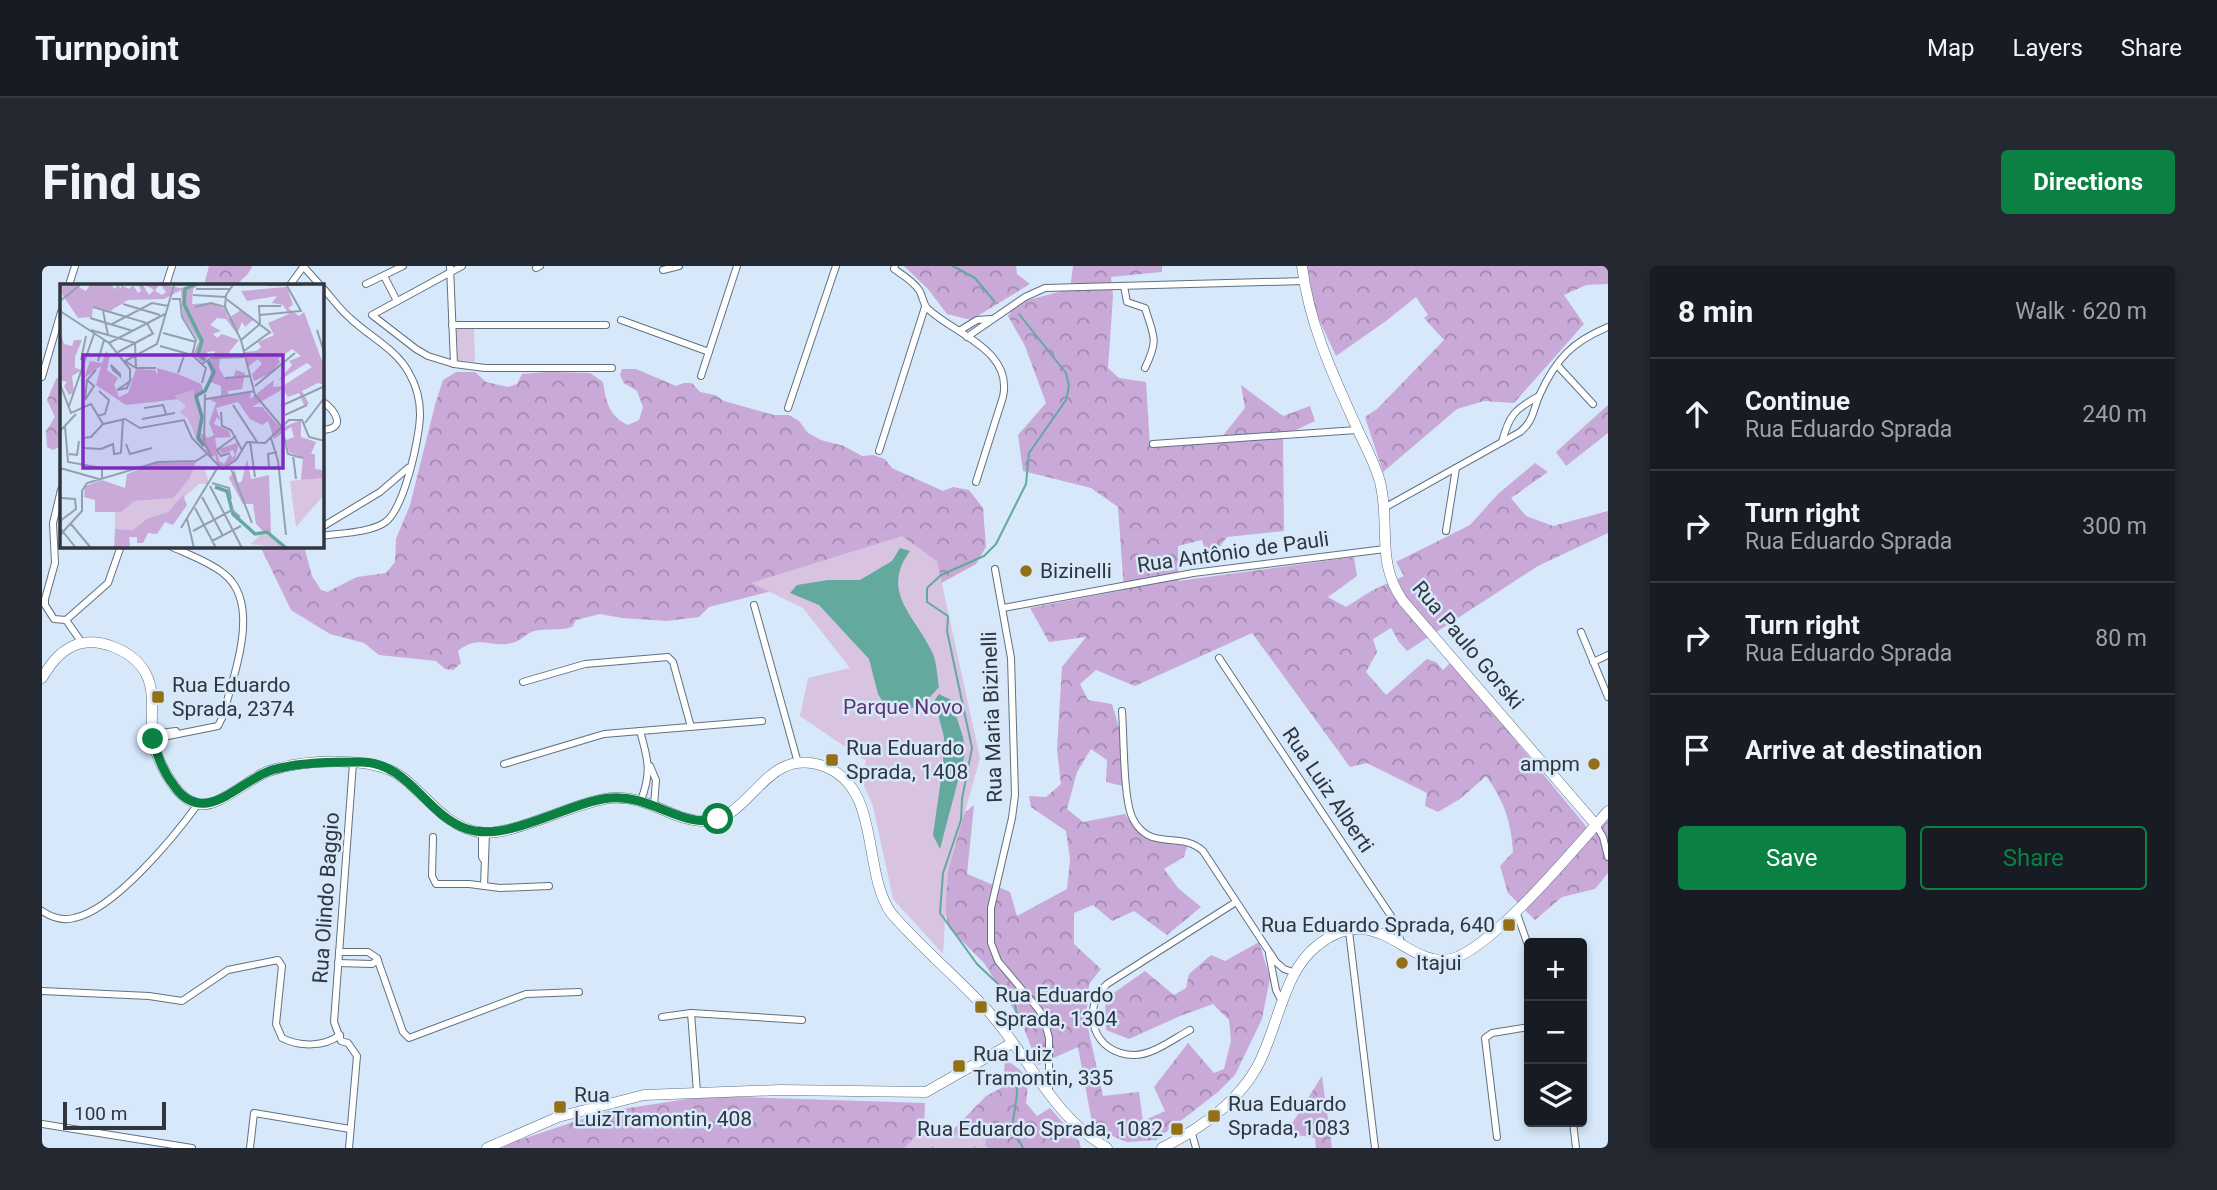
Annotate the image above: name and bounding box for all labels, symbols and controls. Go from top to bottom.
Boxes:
text: Turnpoint [35,29,179,68]
text: Map [1927,34,1975,62]
text: Layers [2013,34,2083,62]
text: Share [2121,34,2182,62]
button: Directions [2001,150,2175,214]
text: Find us [42,154,202,211]
inset map [60,284,324,548]
text: 8 min [1678,294,1753,329]
text: Walk · 620 m [2015,298,2147,325]
text: Continue [1745,386,1850,416]
icon: ahead [1678,395,1716,433]
text: 240 m [2082,401,2147,428]
text: Rua Eduardo Sprada [1745,416,1952,443]
text: Turn right [1745,498,1860,528]
icon: right [1678,507,1716,545]
text: 300 m [2082,513,2147,540]
street label: Rua Antônio de Pauli [1136,527,1330,577]
text: Rua Eduardo Sprada [1745,528,1952,555]
place label: Bizinelli [1040,559,1112,583]
marker: Bizinelli [1018,563,1034,579]
street label: Rua Paulo Gorski [1408,576,1528,714]
text: Turn right [1745,610,1860,640]
icon: right [1678,619,1716,657]
text: 80 m [2095,625,2147,652]
street label: Rua Maria Bizinelli [977,631,1007,803]
text: Rua Eduardo Sprada [1745,640,1952,667]
place label: Rua Eduardo Sprada, 2374 [172,673,294,721]
marker: Rua Eduardo Sprada, 2374 [150,689,166,705]
park label: Parque Novo [843,695,963,719]
route end [137,723,168,754]
street label: Rua Luiz Alberti [1277,723,1379,857]
icon: arrive [1678,731,1716,769]
text: Arrive at destination [1745,735,1982,765]
place label: Rua Eduardo Sprada, 1408 [846,736,968,784]
marker: Rua Eduardo Sprada, 1408 [824,752,840,768]
place label: ampm [1520,752,1580,776]
marker: ampm [1586,756,1602,772]
route start [702,803,733,834]
street label: Rua Olindo Baggio [308,812,344,984]
button: Save [1678,826,1906,890]
button: Share [1920,826,2147,890]
place label: Rua Eduardo Sprada, 640 [1261,913,1495,937]
marker: Rua Eduardo Sprada, 640 [1501,917,1517,933]
map controls [1524,938,1587,1127]
button: + [1524,938,1587,1001]
place label: Itajui [1416,951,1462,975]
marker: Itajui [1394,955,1410,971]
place label: Rua Eduardo Sprada, 1304 [995,983,1117,1031]
marker: Rua Eduardo Sprada, 1304 [973,999,989,1015]
button: − [1524,1001,1587,1064]
place label: Rua Luiz Tramontin, 335 [973,1042,1113,1090]
marker: Rua Luiz Tramontin, 335 [951,1058,967,1074]
button: layers [1524,1064,1587,1127]
place label: Rua LuizTramontin, 408 [574,1083,752,1131]
place label: Rua Eduardo Sprada, 1083 [1228,1092,1350,1140]
scale bar [63,1099,166,1131]
marker: Rua LuizTramontin, 408 [552,1099,568,1115]
text: 100 m [74,1102,127,1125]
marker: Rua Eduardo Sprada, 1083 [1206,1108,1222,1124]
place label: Rua Eduardo Sprada, 1082 [917,1117,1163,1141]
marker: Rua Eduardo Sprada, 1082 [1169,1121,1185,1137]

